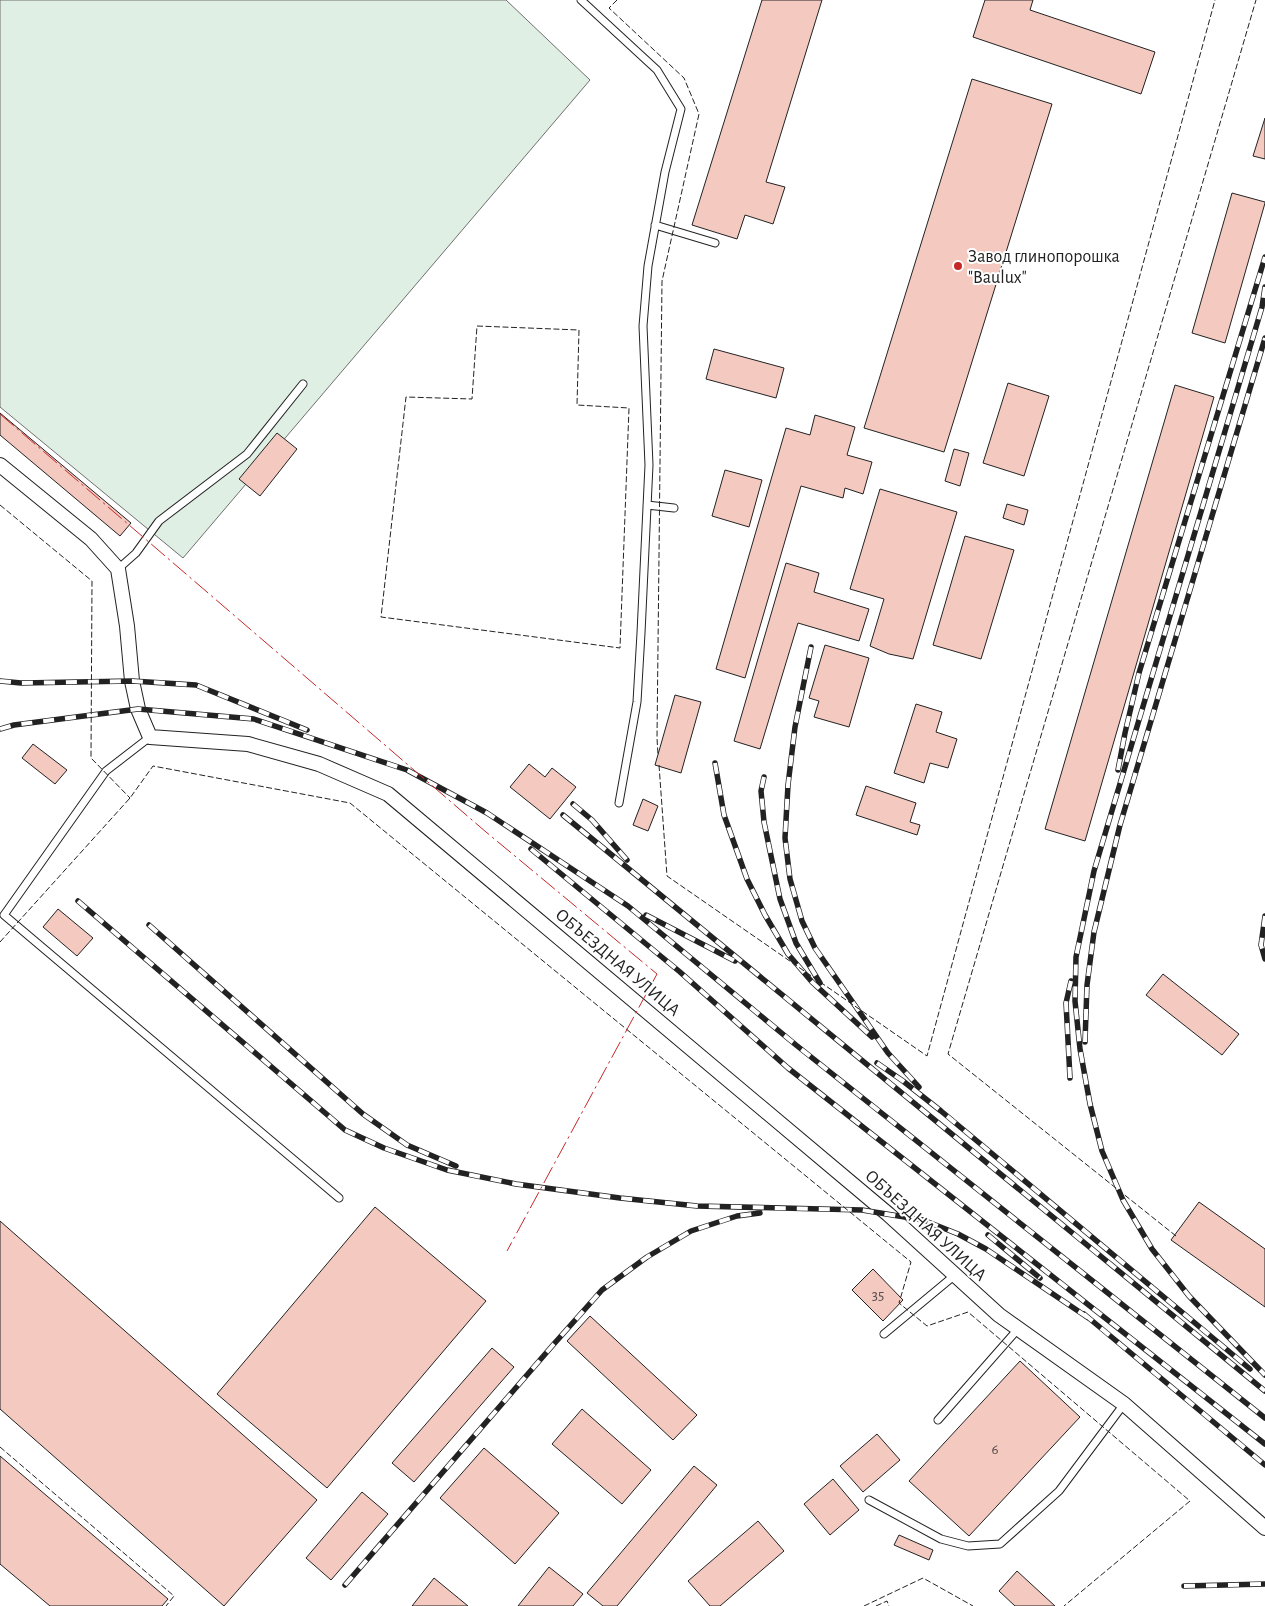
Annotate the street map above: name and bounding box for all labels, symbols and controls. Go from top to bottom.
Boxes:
place label: Завод глинопорошка "Baulux" [968,248,1120,287]
marker: Завод глинопорошка "Baulux" [952,260,964,272]
street label: ОБЪЕЗДНАЯ УЛИЦА [552,906,683,1020]
street label: ОБЪЕЗДНАЯ УЛИЦА [861,1167,990,1285]
house number: 35 [872,1288,884,1303]
house number: 6 [991,1442,999,1457]

